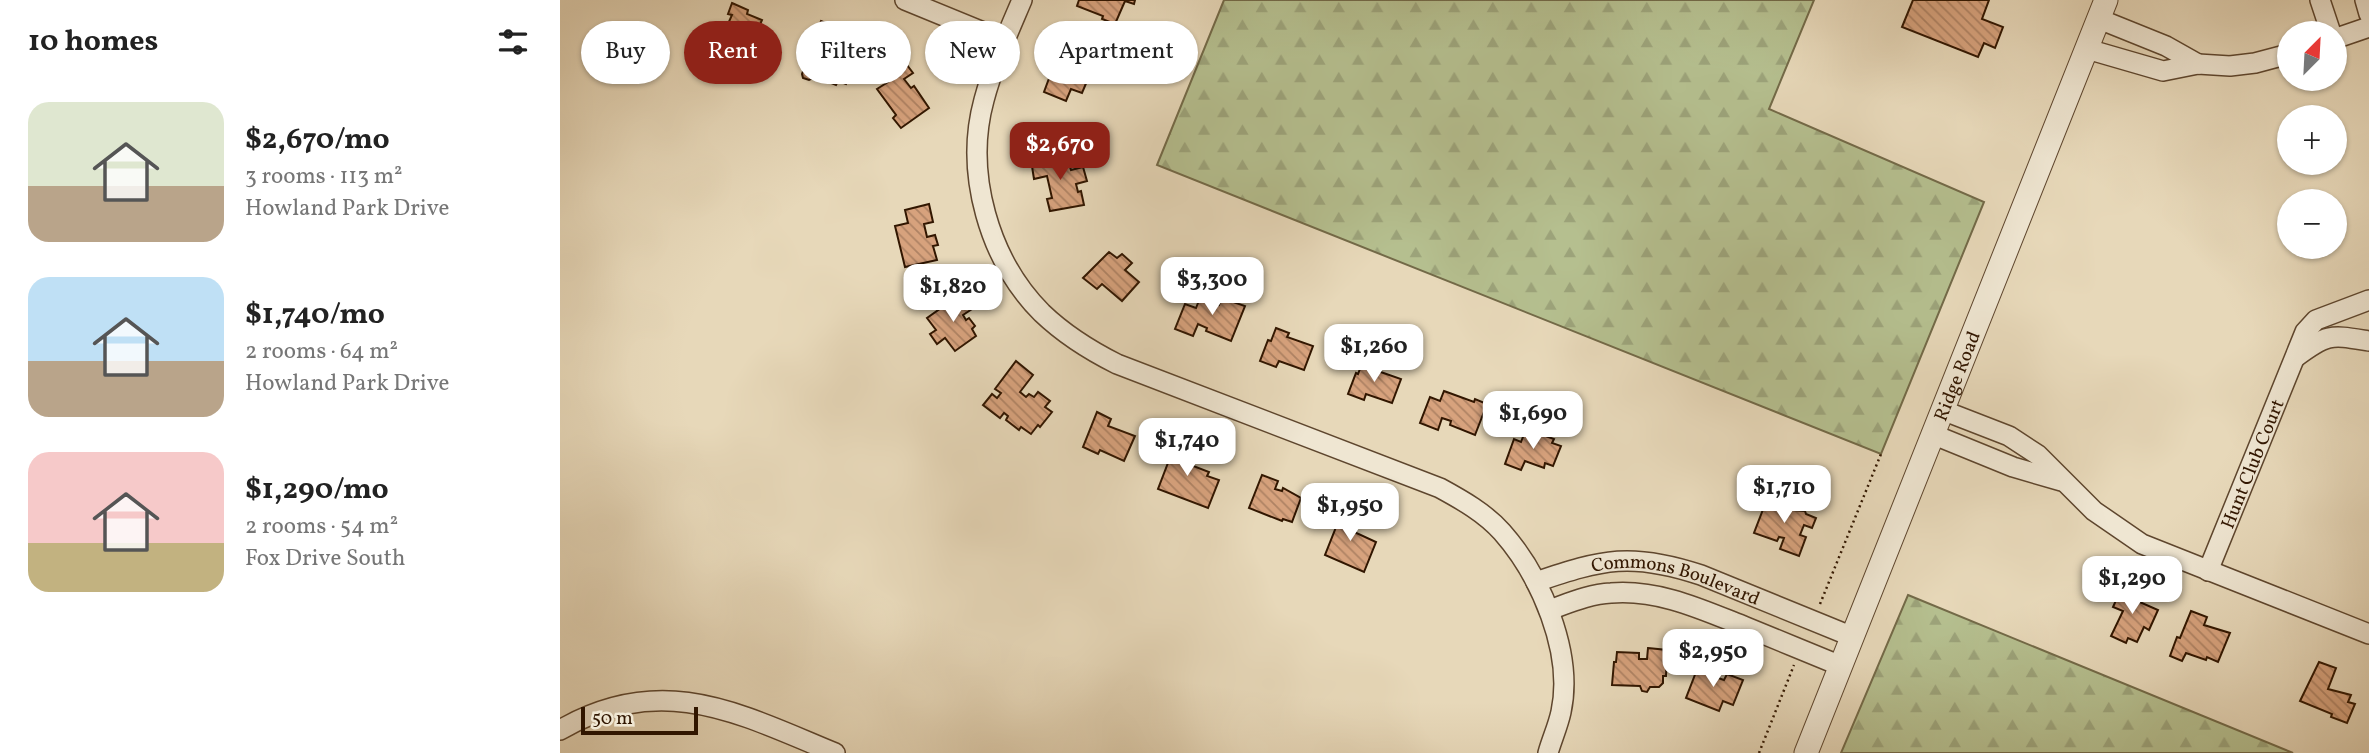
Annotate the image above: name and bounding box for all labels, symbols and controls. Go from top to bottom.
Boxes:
text: 10 homes [28,21,158,63]
chip: Buy [581,21,670,84]
chip: Rent [684,21,782,84]
chip: Filters [796,21,911,84]
chip: New [925,21,1020,84]
chip: Apartment [1034,21,1198,84]
north arrow [2277,21,2347,91]
map controls [2277,21,2347,259]
icon: filters [494,23,532,61]
button: + [2277,105,2347,175]
text: $2,670/mo [245,119,390,161]
pin: $2,670 [1003,122,1117,182]
text: $2,670 [1026,129,1094,161]
icon: home [84,130,168,214]
text: 3 rooms · 113 m² [245,161,403,193]
button: − [2277,189,2347,259]
text: Howland Park Drive [245,193,450,225]
pin: $3,300 [1155,258,1269,317]
pin: $1,820 [896,264,1010,324]
text: $3,300 [1177,264,1247,296]
text: $1,820 [919,271,987,303]
text: $1,740/mo [245,294,385,336]
icon: home [84,305,168,389]
pin: $1,260 [1317,324,1431,384]
street label: Ridge Road [1928,328,1988,425]
text: $1,260 [1340,331,1408,363]
text: 2 rooms · 64 m² [245,336,398,368]
text: Howland Park Drive [245,368,450,400]
pin: $1,690 [1476,392,1590,451]
street label: Hunt Club Court [2216,395,2292,533]
text: $1,690 [1499,398,1567,430]
pin: $1,740 [1130,419,1244,478]
text: $1,740 [1155,425,1219,457]
pin: $1,710 [1727,466,1841,525]
text: $1,290/mo [245,469,389,511]
text: $1,710 [1753,472,1815,504]
icon: home [84,480,168,564]
pin: $1,950 [1293,484,1407,543]
text: $1,950 [1317,490,1383,522]
text: 2 rooms · 54 m² [245,511,398,543]
text: Fox Drive South [245,543,406,575]
street label: Commons Boulevard [1589,550,1763,613]
pin: $1,290 [2075,556,2189,616]
text: $1,290 [2098,563,2166,595]
pin: $2,950 [1656,630,1770,689]
text: $2,950 [1678,636,1748,668]
scale bar [581,704,698,736]
text: 50 m [592,706,633,732]

